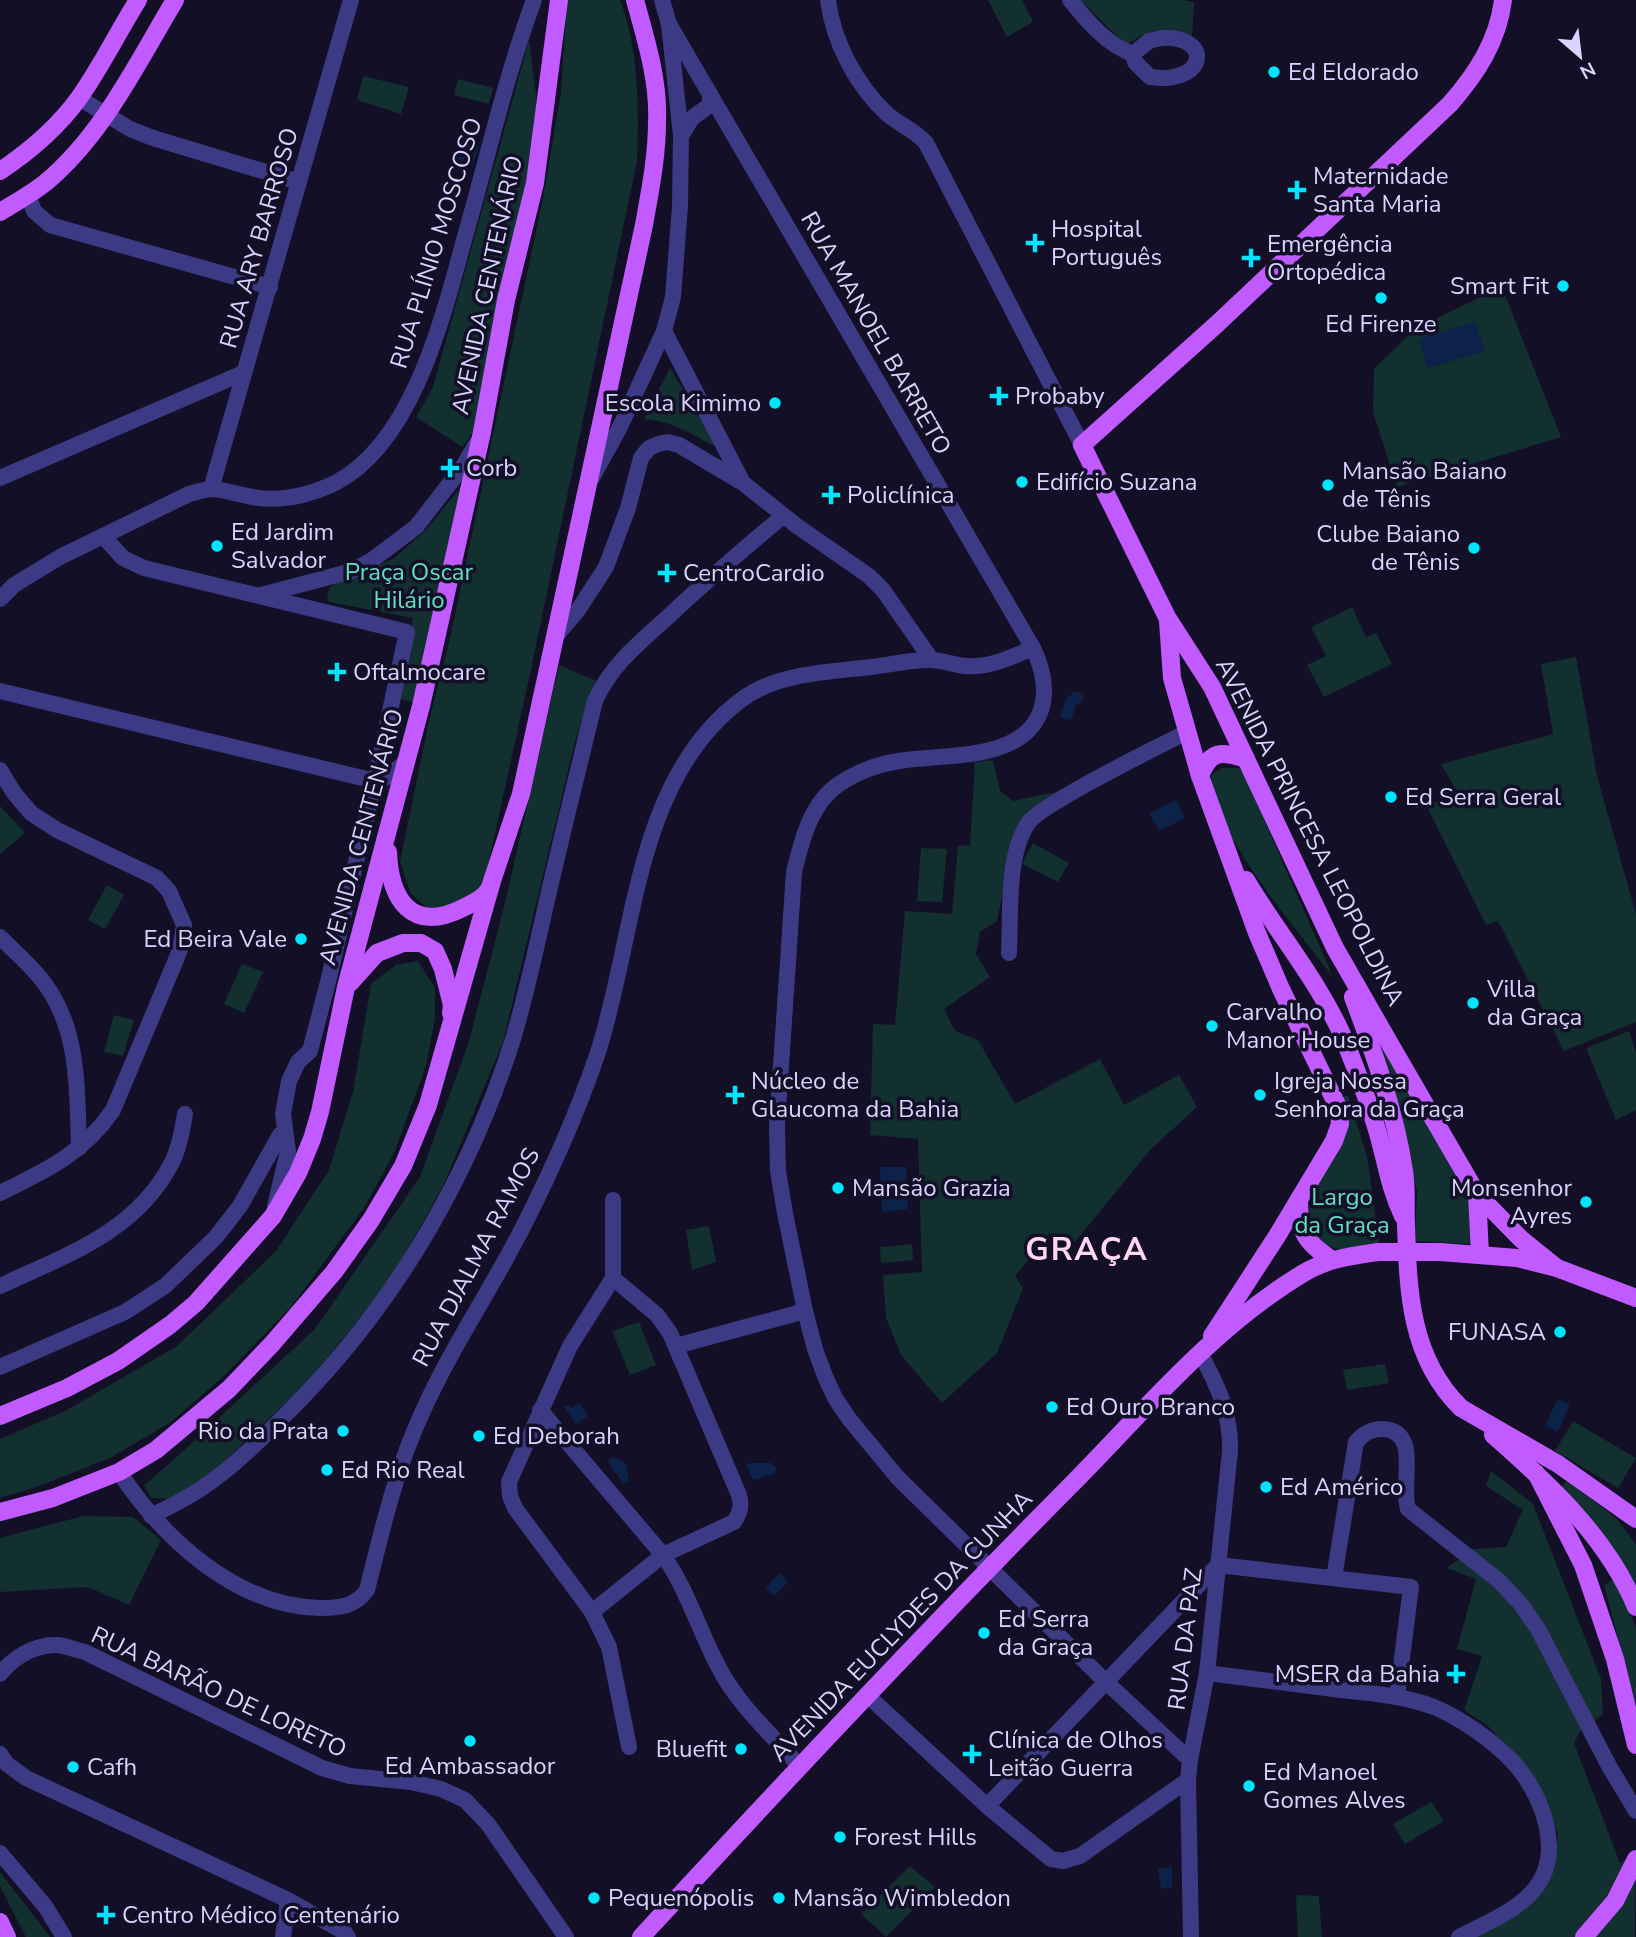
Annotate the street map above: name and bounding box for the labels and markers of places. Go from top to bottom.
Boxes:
place label: Ed Eldorado [1288,56,1419,88]
marker: Ed Eldorado [1266,64,1282,80]
place label: Maternidade Santa Maria [1313,160,1449,220]
marker: Maternidade Santa Maria [1287,180,1307,200]
place label: Hospital Português [1051,213,1162,273]
place label: Emergência Ortopédica [1267,228,1393,288]
marker: Hospital Português [1025,233,1045,253]
marker: Emergência Ortopédica [1241,248,1261,268]
place label: Smart Fit [1450,270,1550,302]
marker: Smart Fit [1555,278,1571,294]
marker: Ed Firenze [1373,290,1389,306]
place label: Ed Firenze [1325,308,1437,340]
place label: Probaby [1015,380,1105,412]
marker: Probaby [989,386,1009,406]
place label: Escola Kimimo [605,387,761,419]
marker: Escola Kimimo [767,395,783,411]
place label: Corb [466,452,517,484]
place label: Mansão Baiano de Tênis [1342,455,1507,515]
marker: Corb [440,458,460,478]
place label: Edifício Suzana [1036,466,1198,498]
marker: Edifício Suzana [1014,474,1030,490]
marker: Mansão Baiano de Tênis [1320,477,1336,493]
place label: Policlínica [847,479,954,511]
marker: Policlínica [821,485,841,505]
place label: Ed Jardim Salvador [231,516,334,576]
place label: Clube Baiano de Tênis [1316,518,1460,578]
marker: Ed Jardim Salvador [209,538,225,554]
marker: Clube Baiano de Tênis [1466,540,1482,556]
place label: CentroCardio [683,557,825,589]
marker: CentroCardio [657,563,677,583]
place label: Oftalmocare [353,656,486,688]
marker: Oftalmocare [327,662,347,682]
place label: Ed Serra Geral [1405,781,1561,813]
marker: Ed Serra Geral [1383,789,1399,805]
place label: Ed Beira Vale [143,923,287,955]
marker: Ed Beira Vale [293,931,309,947]
place label: Villa da Graça [1486,973,1582,1033]
marker: Villa da Graça [1465,995,1481,1011]
place label: Carvalho Manor House [1226,996,1370,1056]
marker: Carvalho Manor House [1204,1018,1220,1034]
place label: Núcleo de Glaucoma da Bahia [751,1065,959,1125]
place label: Igreja Nossa Senhora da Graça [1274,1065,1465,1125]
marker: Núcleo de Glaucoma da Bahia [725,1085,745,1105]
marker: Igreja Nossa Senhora da Graça [1252,1087,1268,1103]
place label: Mansão Grazia [852,1172,1011,1204]
place label: Monsenhor Ayres [1451,1172,1572,1232]
marker: Mansão Grazia [830,1180,846,1196]
marker: Monsenhor Ayres [1578,1194,1594,1210]
place label: FUNASA [1448,1316,1546,1348]
marker: FUNASA [1552,1324,1568,1340]
place label: Ed Ouro Branco [1066,1391,1235,1423]
marker: Ed Ouro Branco [1044,1399,1060,1415]
place label: Rio da Prata [198,1415,329,1447]
place label: Ed Deborah [493,1420,620,1452]
marker: Rio da Prata [335,1423,351,1439]
marker: Ed Deborah [471,1428,487,1444]
place label: Ed Rio Real [341,1454,465,1486]
marker: Ed Rio Real [319,1462,335,1478]
place label: Ed Américo [1280,1471,1403,1503]
marker: Ed Américo [1258,1479,1274,1495]
place label: Ed Serra da Graça [998,1603,1093,1663]
marker: Ed Serra da Graça [976,1625,992,1641]
place label: MSER da Bahia [1275,1658,1440,1690]
marker: MSER da Bahia [1446,1664,1466,1684]
place label: Clínica de Olhos Leitão Guerra [988,1724,1163,1784]
marker: Ed Ambassador [462,1733,478,1749]
place label: Bluefit [656,1733,728,1765]
marker: Bluefit [733,1741,749,1757]
marker: Clínica de Olhos Leitão Guerra [962,1744,982,1764]
place label: Ed Ambassador [385,1750,556,1782]
place label: Cafh [87,1751,137,1783]
place label: Ed Manoel Gomes Alves [1263,1756,1406,1816]
marker: Cafh [65,1759,81,1775]
marker: Ed Manoel Gomes Alves [1241,1778,1257,1794]
place label: Forest Hills [854,1821,977,1853]
marker: Forest Hills [832,1829,848,1845]
place label: Pequenópolis [608,1882,754,1914]
place label: Mansão Wimbledon [793,1882,1011,1914]
marker: Pequenópolis [586,1890,602,1906]
marker: Mansão Wimbledon [771,1890,787,1906]
place label: Centro Médico Centenário [122,1899,400,1931]
marker: Centro Médico Centenário [96,1905,116,1925]

